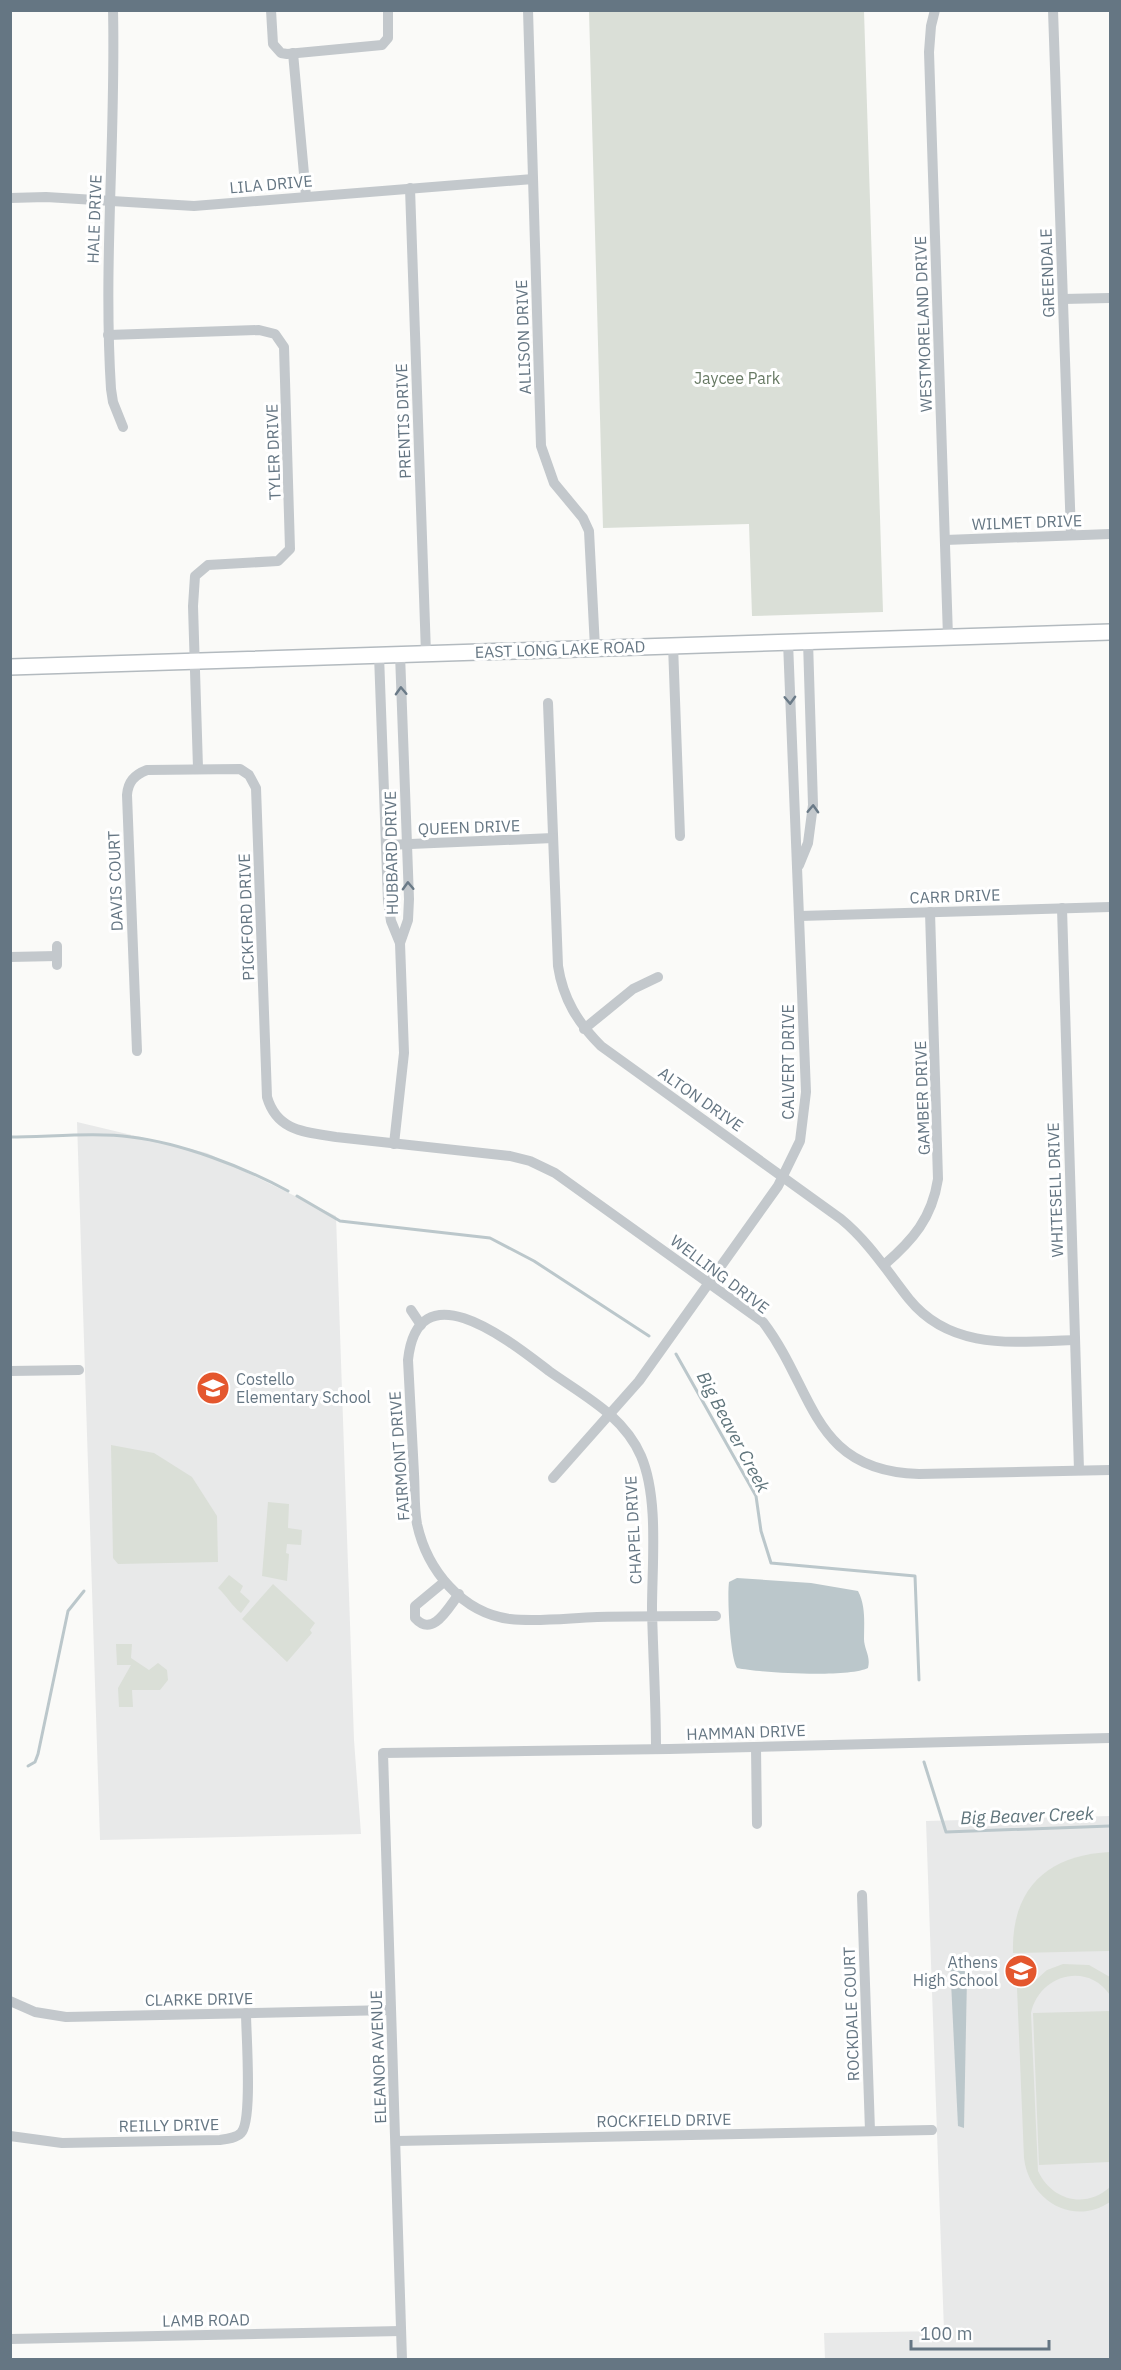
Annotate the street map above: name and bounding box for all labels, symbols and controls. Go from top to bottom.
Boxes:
street label: LILA DRIVE [229,170,313,198]
street label: HALE DRIVE [82,174,106,264]
street label: GREENDALE [1035,228,1059,318]
street label: WESTMORELAND DRIVE [910,235,936,413]
street label: ALLISON DRIVE [511,279,535,395]
street label: PRENTIS DRIVE [391,363,415,479]
park label: Jaycee Park [694,368,781,388]
street label: TYLER DRIVE [261,403,285,501]
street label: WILMET DRIVE [971,510,1083,534]
street label: EAST LONG LAKE ROAD [474,636,646,662]
one-way arrow [395,686,407,695]
one-way arrow [784,696,797,705]
street label: HUBBARD DRIVE [380,791,402,915]
one-way arrow [806,804,819,813]
street label: QUEEN DRIVE [417,815,521,839]
street label: DAVIS COURT [103,831,127,931]
street label: PICKFORD DRIVE [234,853,258,981]
one-way arrow [402,881,415,890]
street label: CARR DRIVE [909,884,1001,908]
street label: CALVERT DRIVE [778,1004,798,1120]
street label: GAMBER DRIVE [910,1040,934,1156]
street label: ALTON DRIVE [655,1062,747,1136]
street label: WHITESELL DRIVE [1043,1122,1067,1258]
street label: WELLING DRIVE [667,1230,773,1318]
water label: Big Beaver Creek [692,1367,775,1497]
place label: Costello Elementary School [236,1369,371,1407]
school or university icon: Costello Elementary School [195,1370,231,1406]
street label: FAIRMONT DRIVE [384,1390,414,1522]
street label: CHAPEL DRIVE [620,1475,646,1585]
street label: HAMMAN DRIVE [686,1720,806,1744]
water label: Big Beaver Creek [960,1802,1095,1829]
street label: ROCKDALE COURT [839,1947,863,2081]
place label: Athens High School [913,1952,998,1990]
school or university icon: Athens High School [1003,1953,1039,1989]
street label: CLARKE DRIVE [145,1988,253,2010]
street label: ELEANOR AVENUE [366,1990,390,2124]
street label: ROCKFIELD DRIVE [596,2109,732,2131]
street label: REILLY DRIVE [119,2114,219,2136]
street label: LAMB ROAD [162,2309,250,2331]
scale bar [911,2313,1049,2351]
text: 100 m [920,2322,972,2345]

